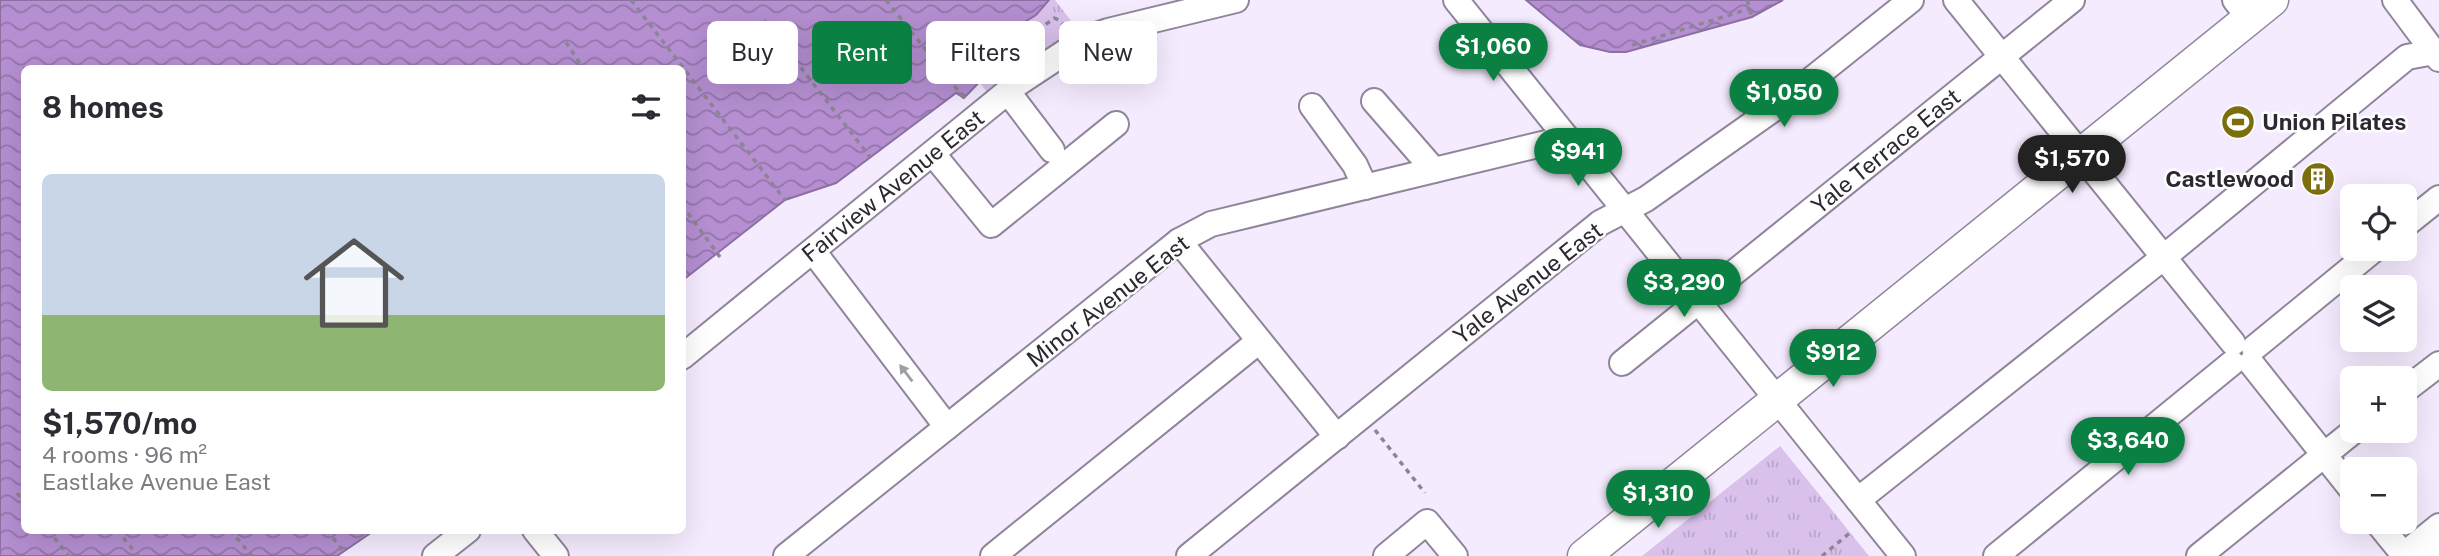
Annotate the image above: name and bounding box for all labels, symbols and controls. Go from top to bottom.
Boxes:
chip: Buy [707,21,798,84]
chip: Rent [812,21,912,84]
chip: Filters [926,21,1045,84]
chip: New [1059,21,1157,84]
pin: $1,060 [1436,24,1550,83]
text: $1,060 [1455,32,1531,59]
pin: $1,050 [1727,69,1841,129]
text: $1,050 [1745,78,1823,105]
street label: Yale Terrace East [1806,82,1965,219]
icon: filters [627,88,665,126]
text: 8 homes [42,89,164,125]
sports icon: Union Pilates [2219,103,2257,141]
street label: Fairview Avenue East [796,104,989,267]
place label: Union Pilates [2262,108,2406,135]
pin: $941 [1537,128,1619,188]
pin: $1,570 [2015,136,2129,195]
text: $941 [1550,137,1606,164]
text: $1,570 [2034,144,2110,171]
building icon: Castlewood [2299,160,2337,198]
place label: Castlewood [2165,165,2294,192]
map controls [2340,184,2417,534]
button: locate [2340,184,2417,261]
street label: Yale Avenue East [1448,216,1608,349]
icon: home [291,220,417,346]
street label: Minor Avenue East [1021,229,1194,372]
pin: $3,290 [1627,260,1741,319]
text: $3,290 [1643,268,1725,295]
button: layers [2340,275,2417,352]
pin: $912 [1792,330,1874,389]
text: $912 [1805,338,1861,365]
one-way arrow [899,364,913,382]
button: + [2340,366,2417,443]
text: $1,570/mo [42,405,197,441]
pin: $3,640 [2071,418,2185,477]
text: $3,640 [2087,426,2169,453]
text: 4 rooms · 96 m² [42,441,207,468]
button: − [2340,457,2417,534]
text: Eastlake Avenue East [42,468,271,495]
pin: $1,310 [1601,470,1715,530]
text: $1,310 [1622,479,1694,506]

